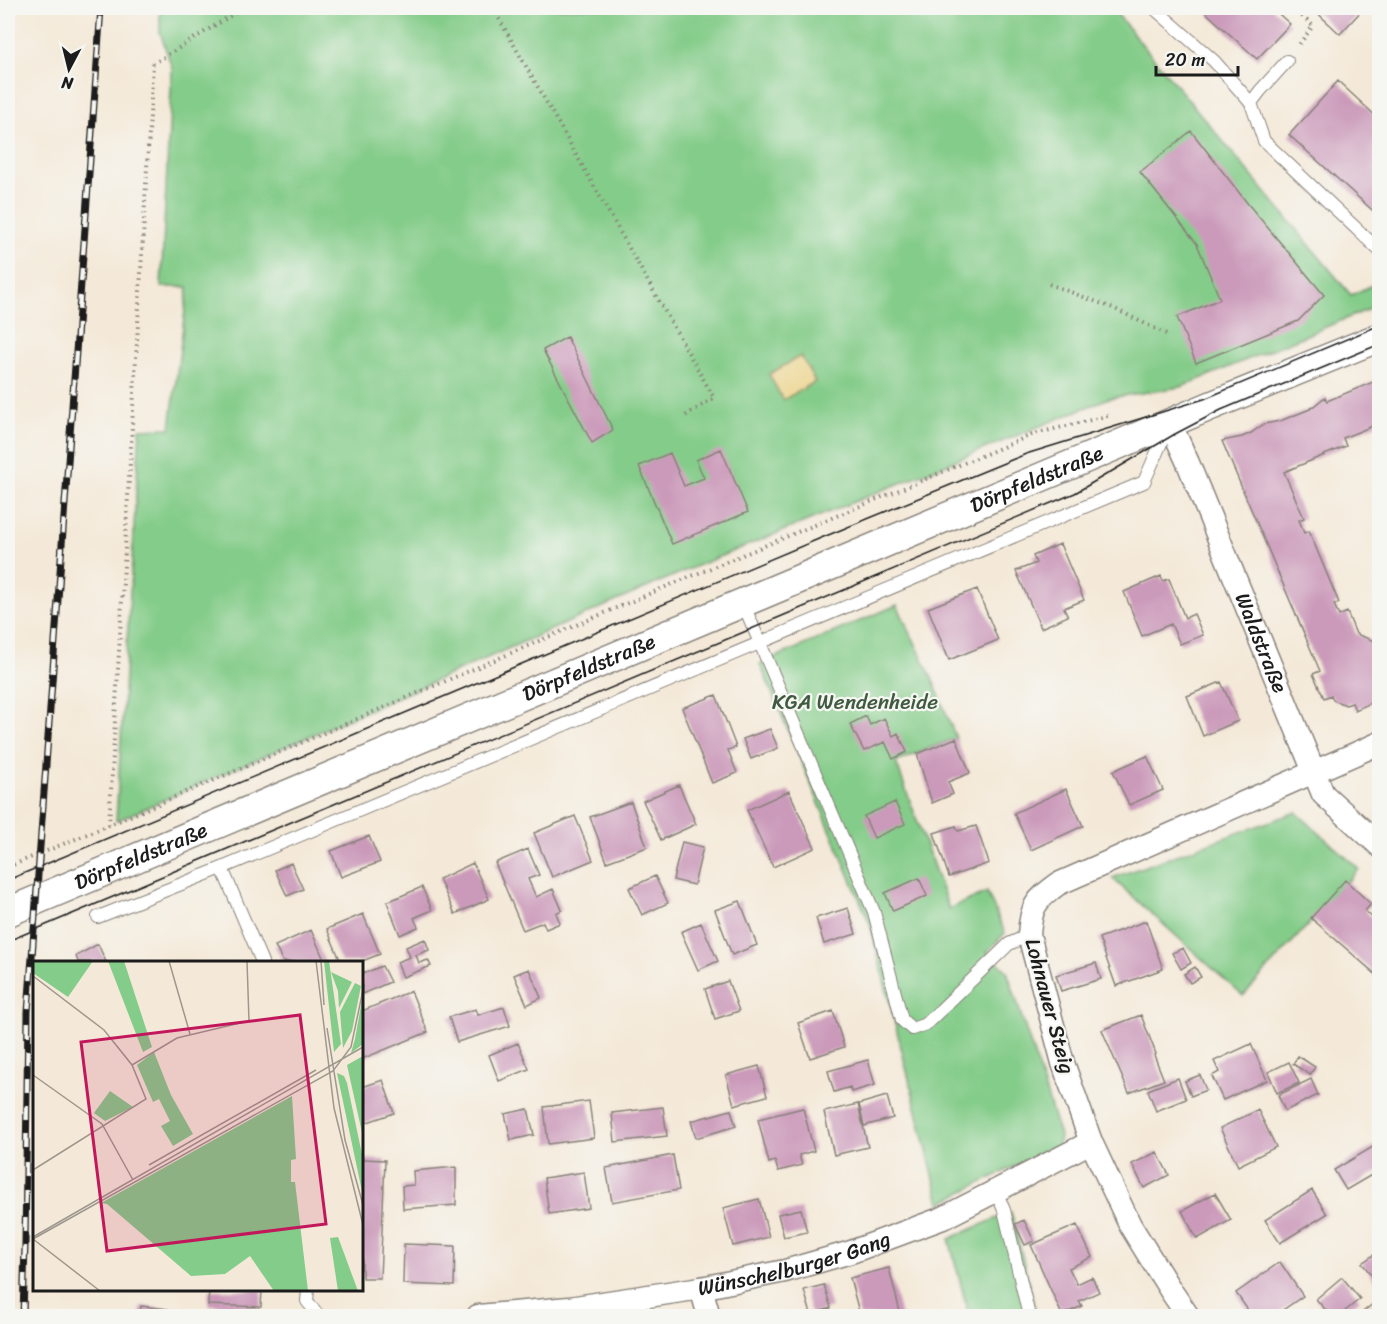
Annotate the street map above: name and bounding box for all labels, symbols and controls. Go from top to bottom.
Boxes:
north arrow [39,39,99,99]
scale bar [1156,39,1238,77]
text: 20 m [1165,44,1205,76]
text: N [59,68,75,99]
street label: Dörpfeldstraße [964,434,1109,524]
street label: Waldstraße [1224,587,1299,699]
street label: Dörpfeldstraße [516,623,661,713]
park label: KGA Wendenheide [772,683,938,721]
street label: Dörpfeldstraße [68,811,213,901]
street label: Lohnauer Steig [1014,934,1086,1078]
inset map [33,961,363,1291]
street label: Wünschelburger Gang [694,1220,896,1307]

